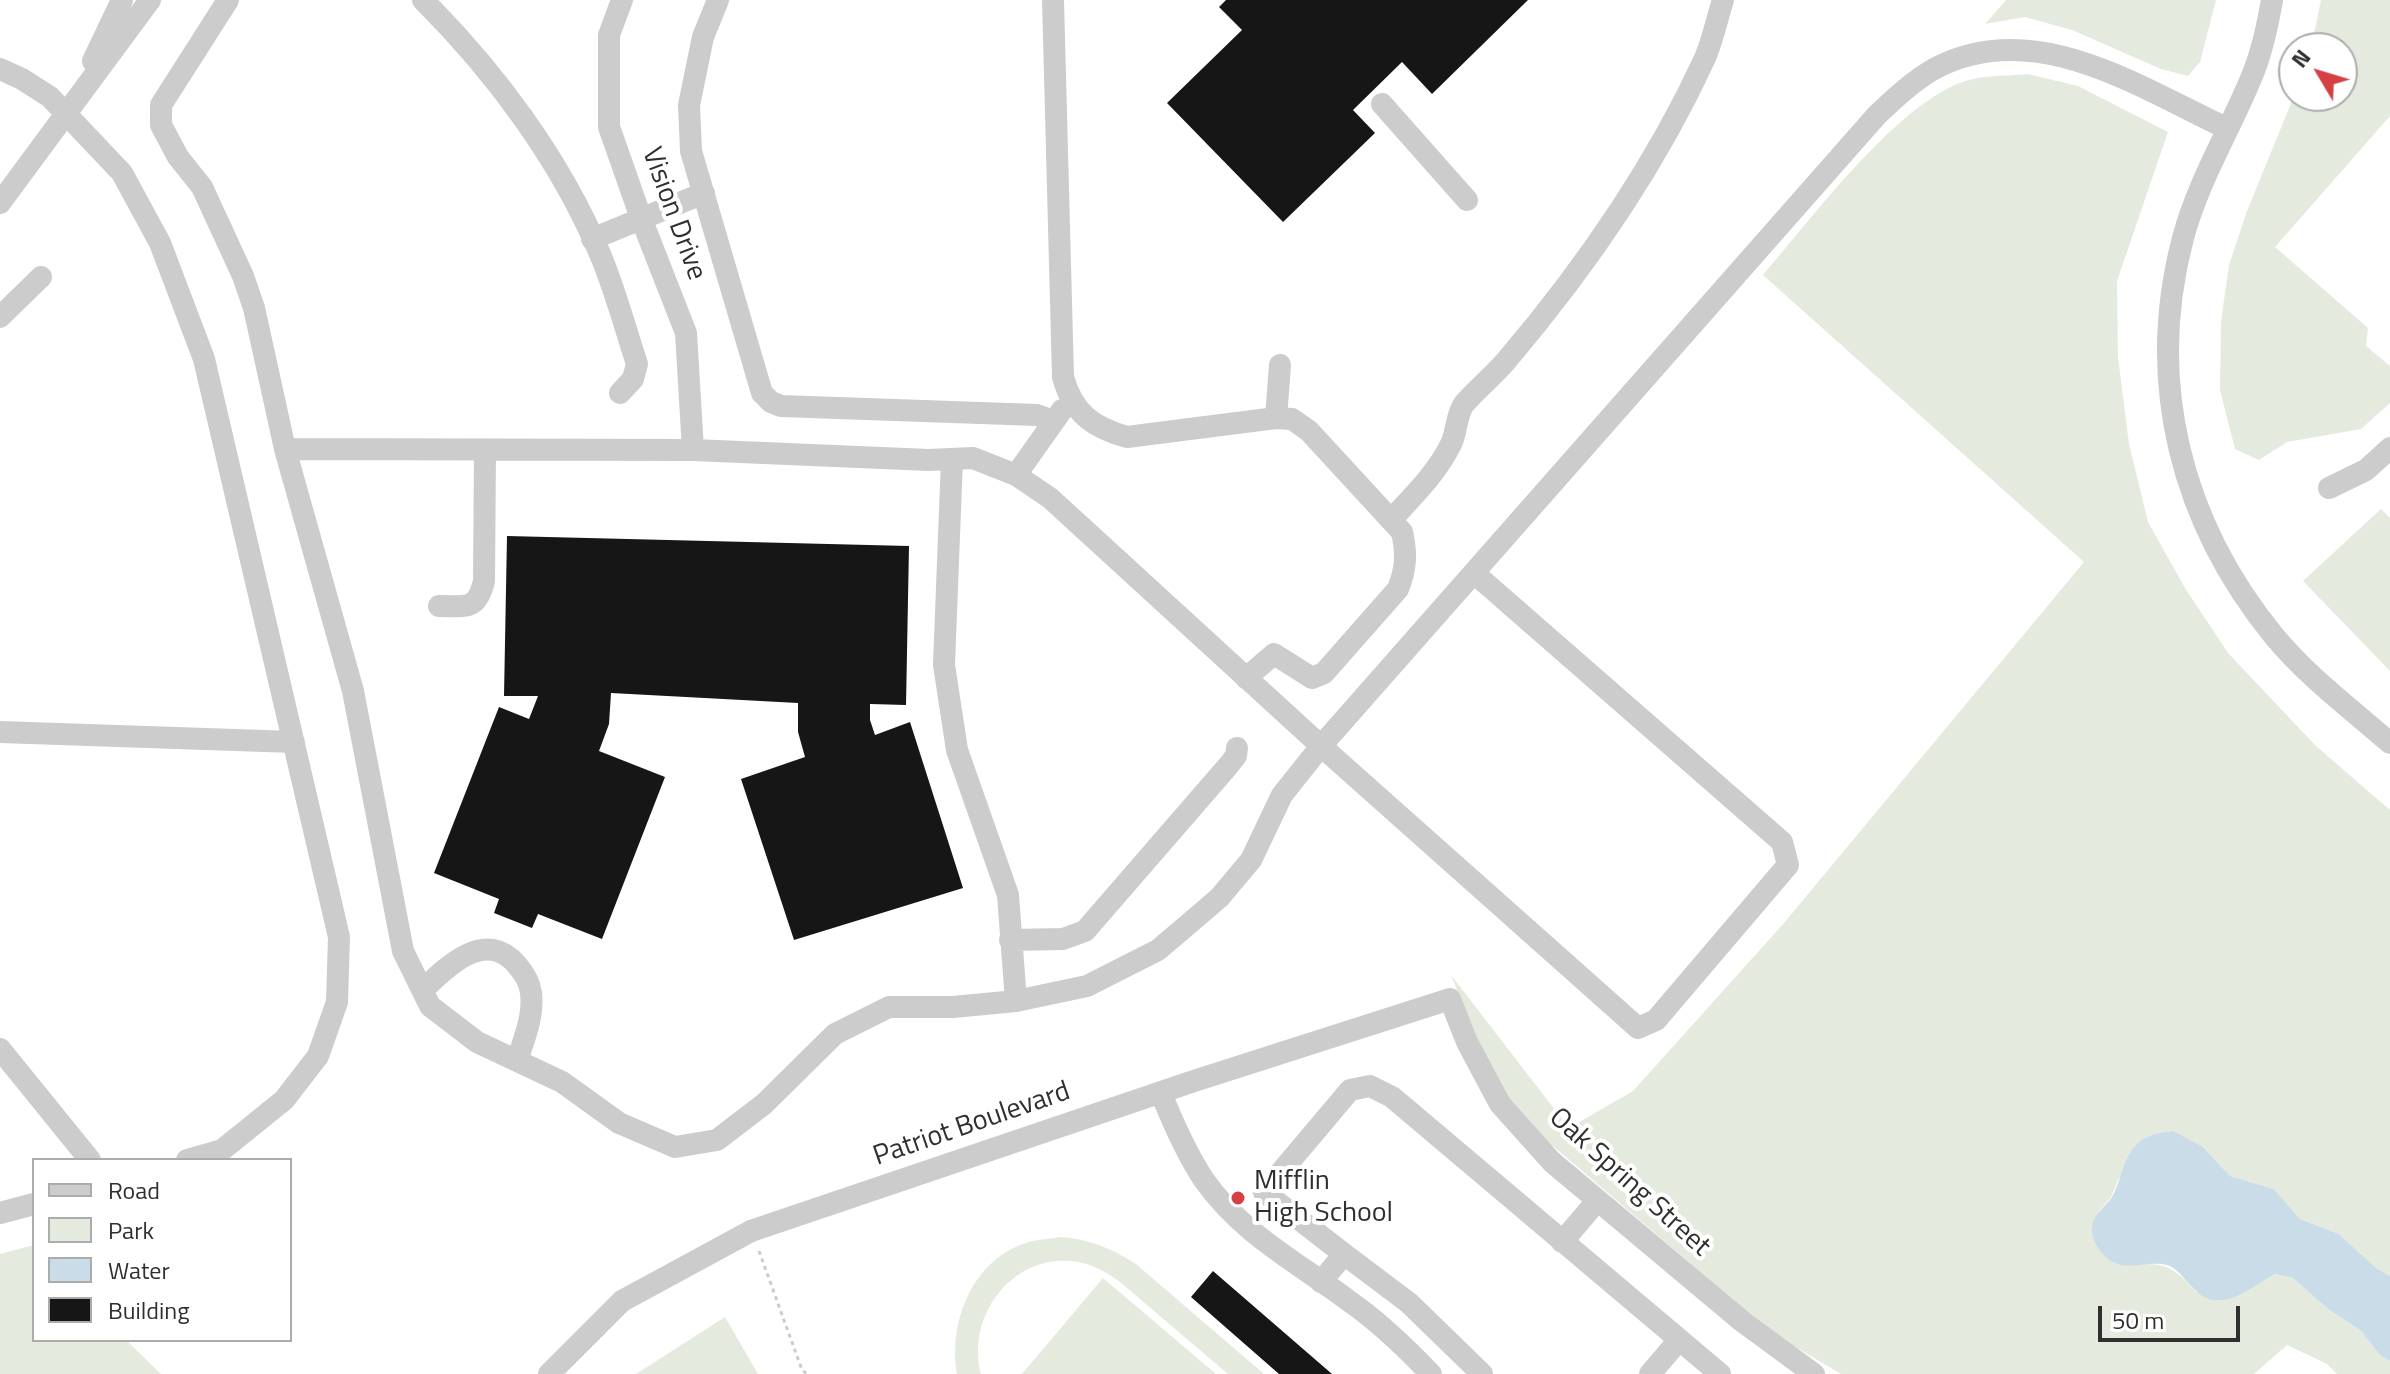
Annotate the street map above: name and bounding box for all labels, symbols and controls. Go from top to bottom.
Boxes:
north arrow [2278,32,2358,112]
text: N [2283,42,2319,75]
street label: Vision Drive [633,143,713,285]
street label: Patriot Boulevard [869,1076,1075,1174]
street label: Oak Spring Street [1541,1102,1717,1264]
legend [32,1158,292,1342]
place label: Mifflin High School [1254,1165,1393,1231]
text: Road [108,1172,160,1208]
marker: Mifflin High School [1229,1189,1247,1207]
text: Park [108,1212,154,1248]
text: Water [108,1252,170,1288]
scale bar [2102,1290,2244,1340]
text: Building [108,1292,190,1328]
text: 50 m [2112,1302,2164,1338]

